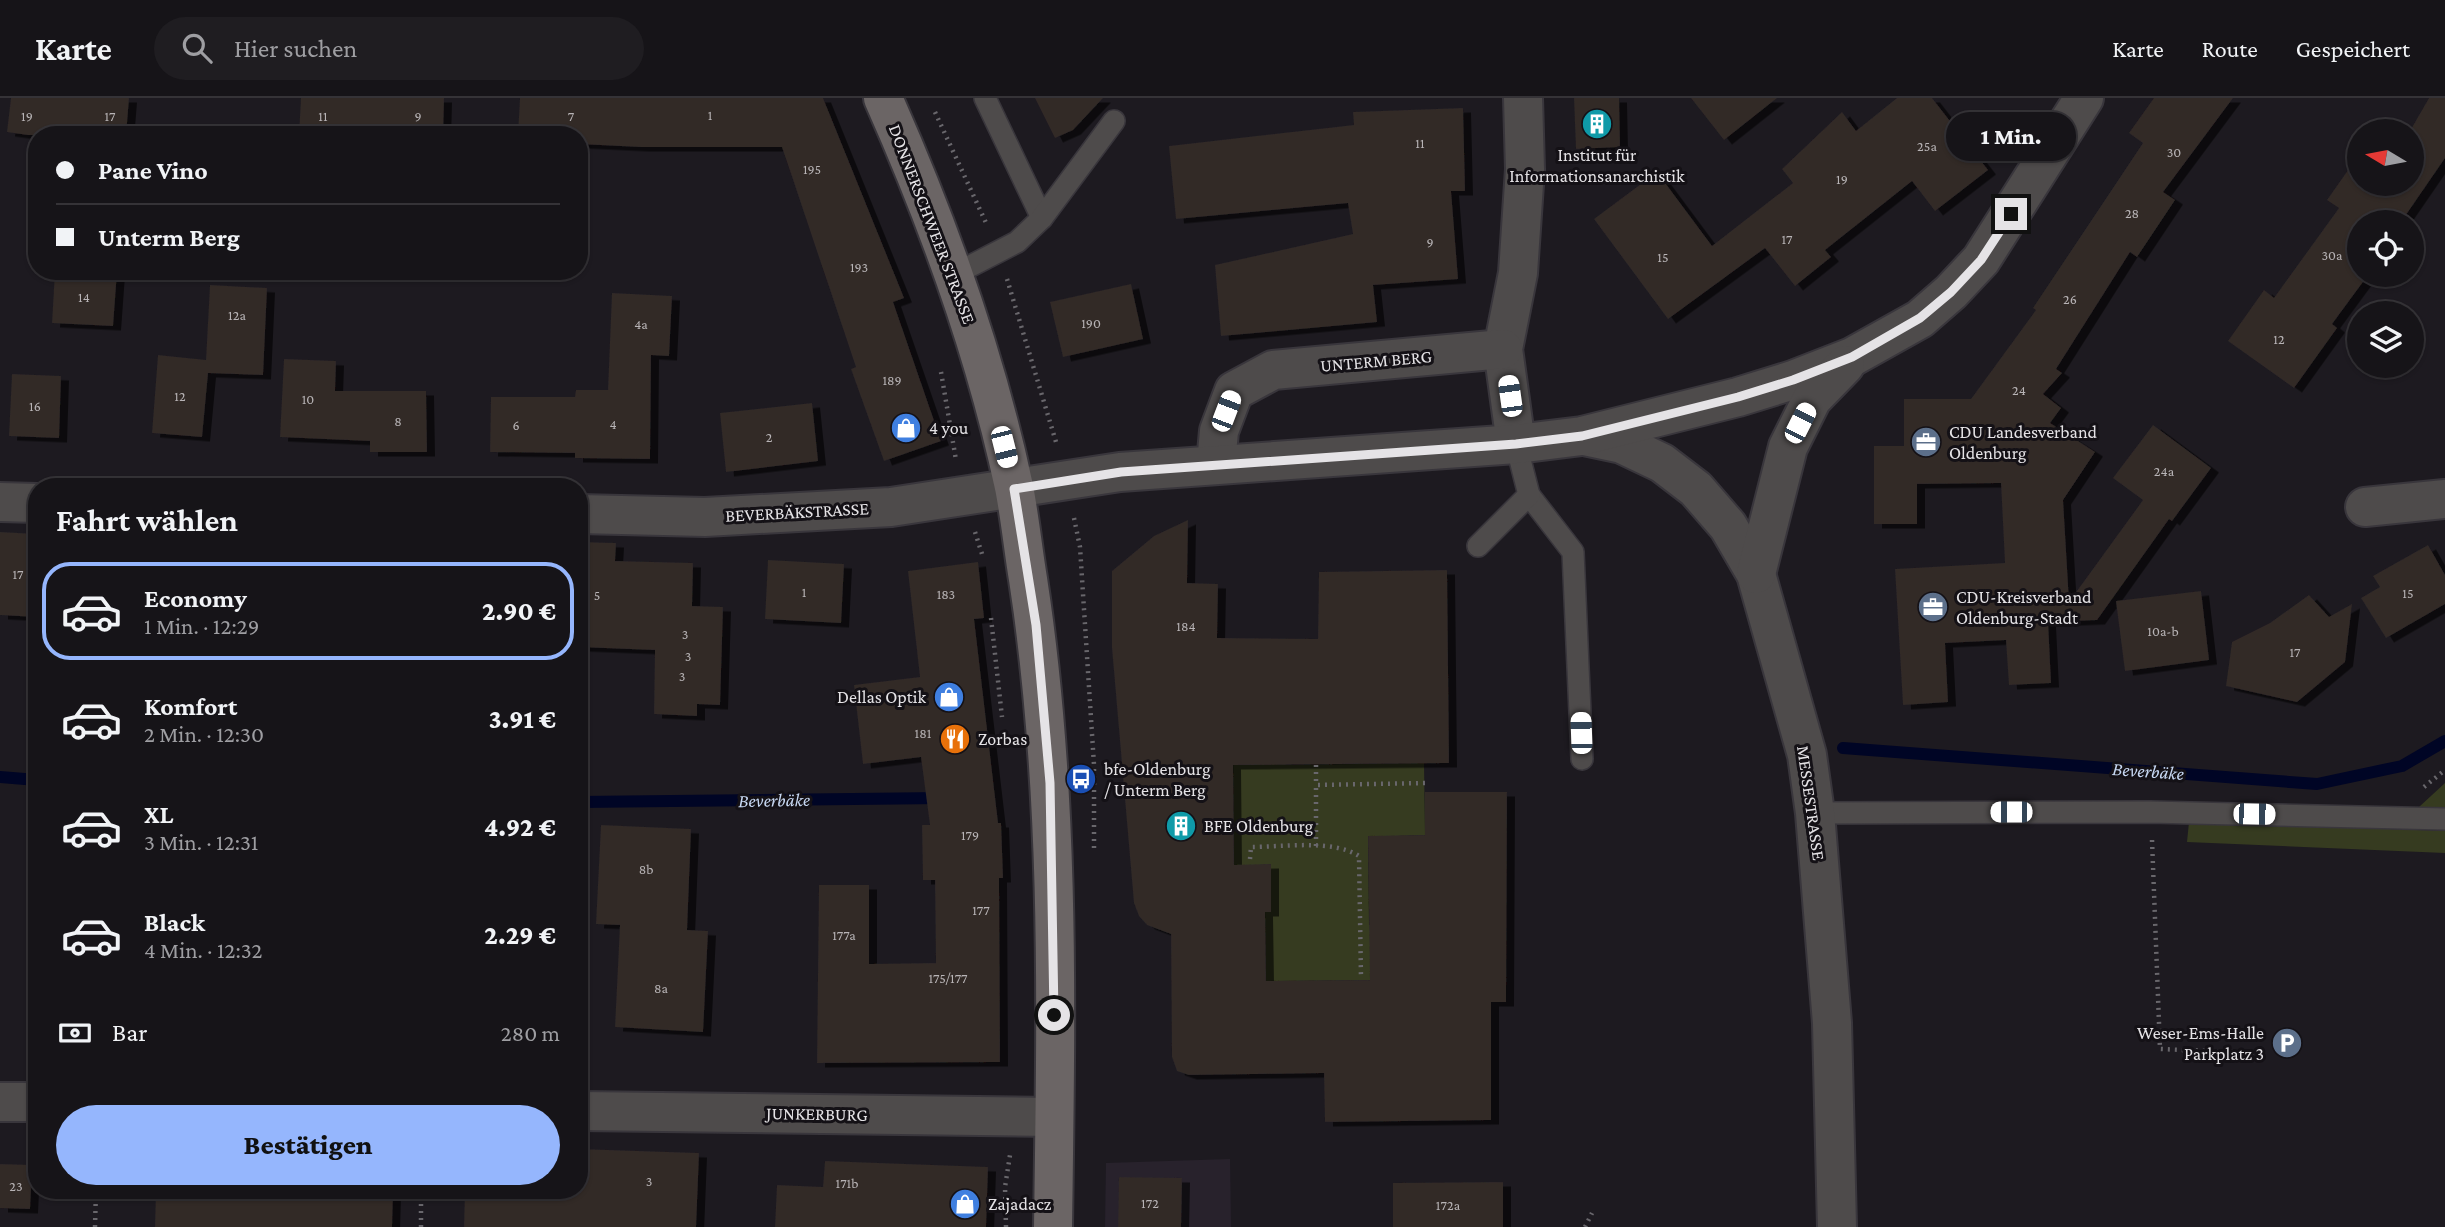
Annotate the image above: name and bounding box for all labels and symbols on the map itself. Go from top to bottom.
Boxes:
house number: 1 [708,107,713,123]
building icon: Institut für Informationsanarchistik [1580,107,1614,141]
house number: 19 [21,108,33,124]
house number: 17 [104,108,116,124]
house number: 11 [318,108,328,124]
house number: 9 [414,108,422,124]
house number: 7 [568,108,575,124]
callout: 1 Min. [1946,113,2076,162]
north arrow [2347,119,2424,196]
street label: DONNERSCHWEER STRASSE [885,121,979,327]
house number: 11 [1415,135,1425,151]
house number: 25a [1917,138,1937,154]
house number: 30 [2167,144,2181,160]
place label: Institut für Informationsanarchistik [1509,145,1685,186]
house number: 195 [803,161,821,177]
house number: 19 [1836,171,1848,187]
route end [1995,198,2027,230]
house number: 28 [2125,205,2139,221]
house number: 17 [1781,231,1793,247]
house number: 9 [1426,234,1434,250]
house number: 30a [2321,247,2343,263]
house number: 15 [1657,249,1669,265]
house number: 193 [850,259,868,275]
house number: 14 [78,289,90,305]
house number: 26 [2063,291,2077,307]
house number: 12a [228,307,246,323]
house number: 190 [1081,315,1101,331]
house number: 4a [634,316,648,332]
house number: 12 [2273,331,2285,347]
street label: UNTERM BERG [1319,346,1433,376]
house number: 189 [882,372,902,388]
car [1497,374,1524,418]
house number: 24 [2012,382,2026,398]
house number: 12 [174,388,186,404]
car [1209,388,1244,434]
house number: 10 [302,391,314,407]
house number: 16 [29,398,41,414]
car [1782,400,1819,446]
shop icon: 4 you [889,411,923,445]
house number: 8 [394,413,402,429]
house number: 4 [609,416,617,432]
house number: 6 [512,417,520,433]
place label: 4 you [929,418,969,438]
place label: CDU Landesverband Oldenburg [1949,422,2098,463]
car [989,424,1020,470]
office icon: CDU Landesverband Oldenburg [1909,425,1943,459]
house number: 2 [766,429,773,445]
house number: 24a [2154,463,2175,479]
street label: BEVERBÄKSTRASSE [725,498,870,526]
house number: 17 [12,566,24,582]
house number: 1 [802,584,807,600]
house number: 15 [2402,585,2414,601]
house number: 183 [937,586,955,602]
house number: 5 [594,587,600,603]
place label: CDU-Kreisverband Oldenburg-Stadt [1956,587,2092,628]
office icon: CDU-Kreisverband Oldenburg-Stadt [1916,590,1950,624]
house number: 184 [1176,618,1196,634]
house number: 10a-b [2147,623,2179,639]
house number: 3 [682,626,688,642]
house number: 17 [2289,644,2301,660]
house number: 3 [685,648,691,664]
house number: 3 [679,668,685,684]
shop icon: Dellas Optik [932,680,966,714]
place label: Dellas Optik [837,687,926,707]
car [1570,712,1593,754]
restaurant icon: Zorbas [938,722,972,756]
house number: 181 [915,725,932,741]
place label: Zorbas [978,729,1027,749]
street label: MESSESTRASSE [1793,744,1829,862]
water label: Beverbäke [2111,758,2185,784]
place label: bfe-Oldenburg / Unterm Berg [1104,759,1211,800]
bus stop icon: bfe-Oldenburg / Unterm Berg [1064,762,1098,796]
water label: Beverbäke [738,789,810,811]
car [1991,802,2033,823]
car [2233,803,2276,825]
building icon: BFE Oldenburg [1164,809,1198,843]
place label: BFE Oldenburg [1204,816,1314,836]
house number: 179 [961,827,979,843]
house number: 8b [639,861,653,877]
house number: 177 [972,902,990,918]
house number: 177a [832,927,856,943]
house number: 175/177 [928,970,968,986]
house number: 8a [654,980,669,996]
route start [1038,999,1070,1031]
place label: Weser-Ems-Halle Parkplatz 3 [2137,1023,2264,1064]
parking icon: Weser-Ems-Halle Parkplatz 3 [2270,1026,2304,1060]
street label: JUNKERBURG [764,1103,868,1125]
house number: 3 [646,1173,652,1189]
house number: 171b [836,1175,858,1191]
house number: 23 [9,1178,23,1194]
shop icon: Zajadacz [948,1187,982,1221]
place label: Zajadacz [988,1194,1052,1215]
house number: 172 [1141,1195,1159,1211]
house number: 172a [1436,1197,1461,1213]

